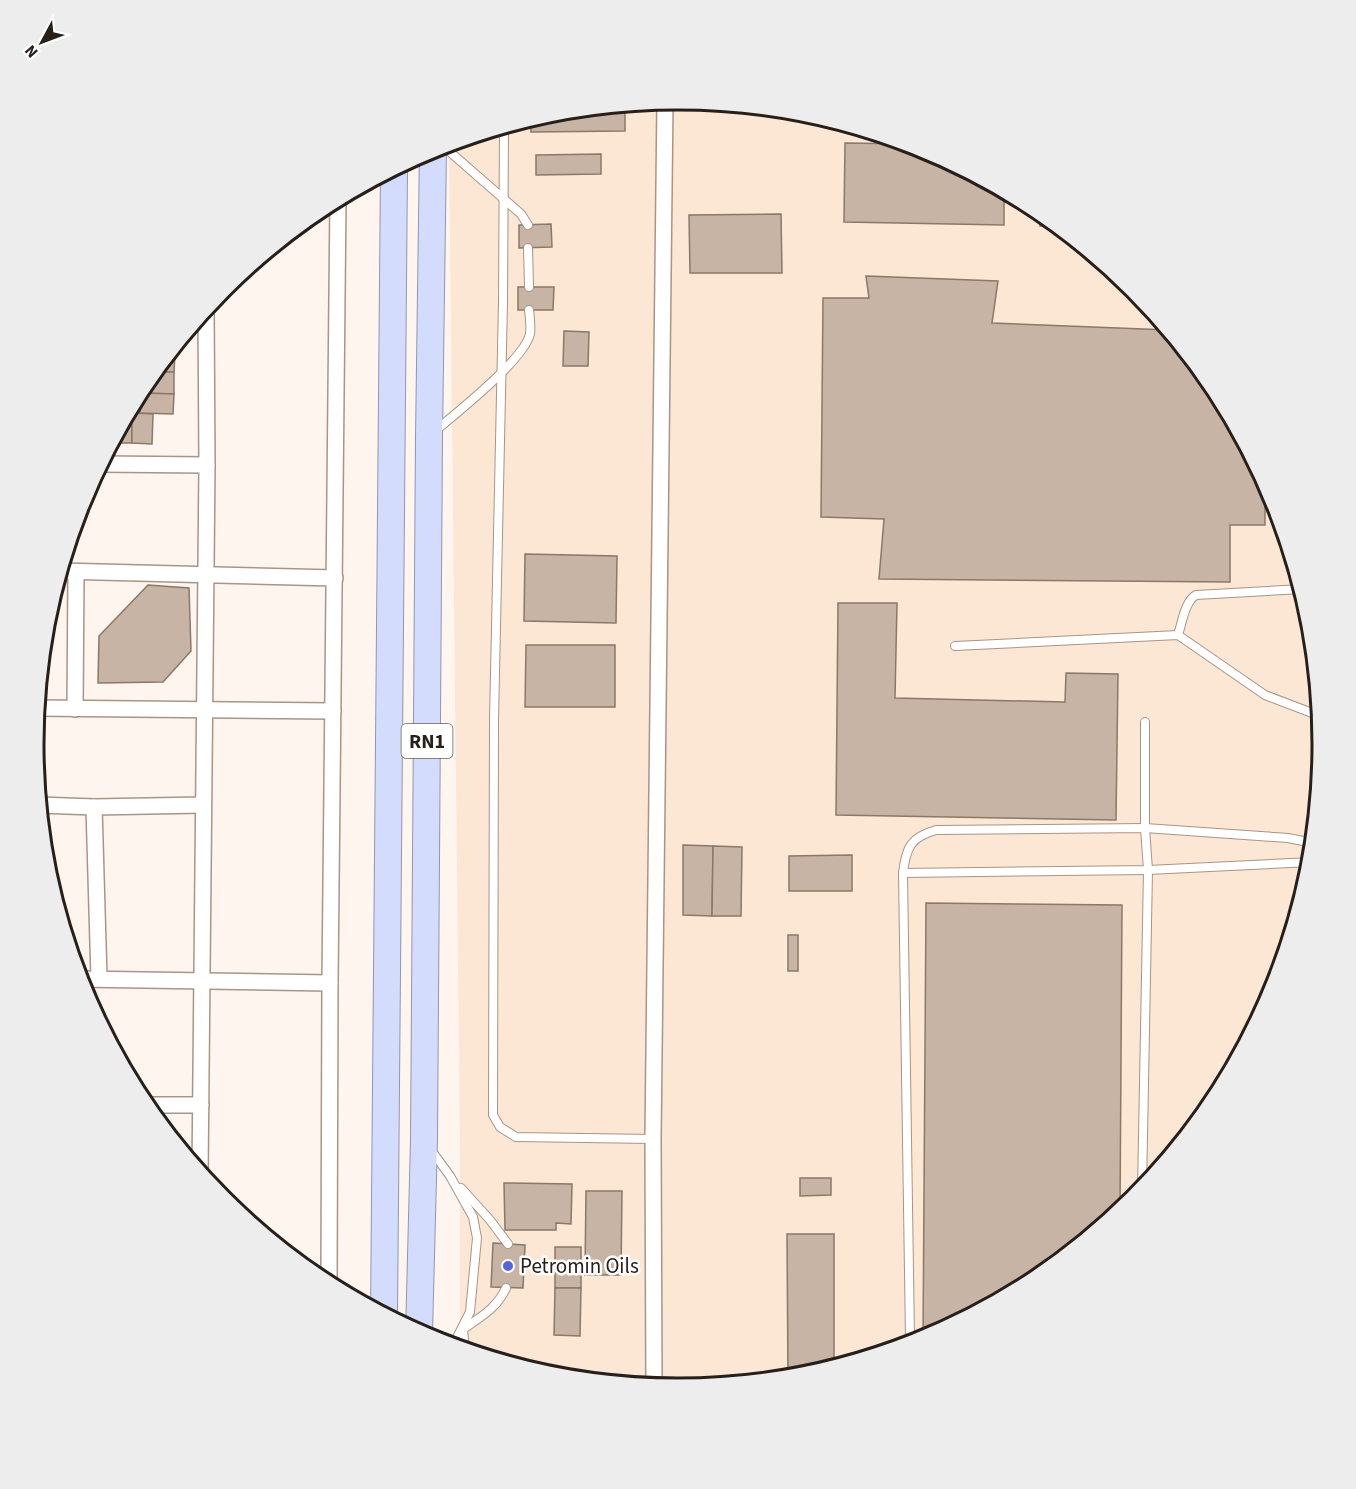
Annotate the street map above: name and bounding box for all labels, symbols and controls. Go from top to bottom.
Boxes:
north arrow [12,12,72,72]
text: N [20,40,43,62]
road number: RN1 [402,724,452,758]
place label: Petromin Oils [520,1251,639,1281]
marker: Petromin Oils [501,1259,515,1273]

